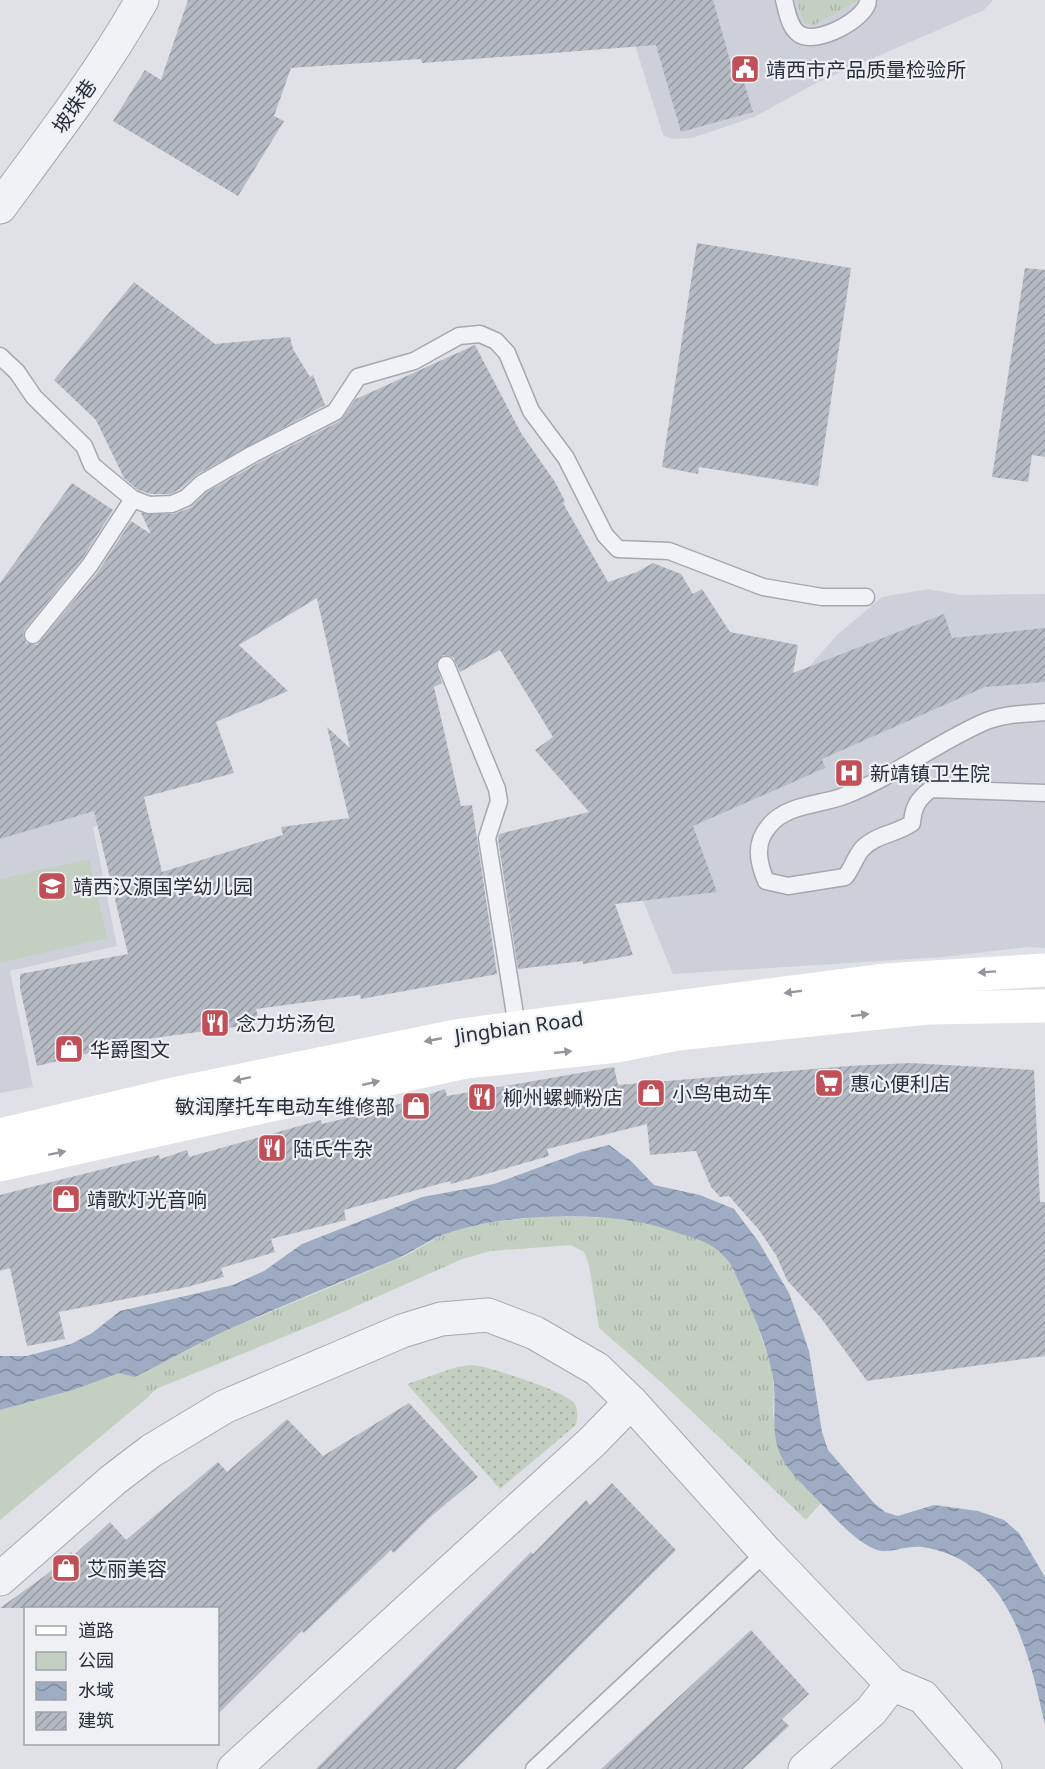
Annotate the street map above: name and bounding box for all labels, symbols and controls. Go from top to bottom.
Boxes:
public building icon: 靖西市产品质量检验所 [729,53,761,85]
place label: 靖西市产品质量检验所 [766,56,966,83]
street label: 坡珠巷 [46,74,102,138]
hospital icon: 新靖镇卫生院 [833,757,865,789]
place label: 新靖镇卫生院 [870,760,990,787]
school or university icon: 靖西汉源国学幼儿园 [36,870,68,902]
place label: 靖西汉源国学幼儿园 [73,873,253,900]
one-way arrow [977,967,996,977]
one-way arrow [783,987,802,996]
street label: Jingbian Road [451,1005,585,1050]
restaurant icon: 念力坊汤包 [199,1007,231,1039]
place label: 念力坊汤包 [236,1010,336,1037]
one-way arrow [851,1010,870,1020]
shop icon: 华爵图文 [53,1033,85,1065]
place label: 华爵图文 [90,1036,170,1063]
one-way arrow [423,1036,442,1045]
one-way arrow [553,1047,572,1056]
supermarket icon: 惠心便利店 [813,1067,845,1099]
place label: 惠心便利店 [850,1070,950,1097]
one-way arrow [232,1075,251,1084]
shop icon: 小鸟电动车 [635,1077,667,1109]
one-way arrow [361,1078,380,1088]
place label: 小鸟电动车 [672,1080,772,1107]
restaurant icon: 柳州螺蛳粉店 [466,1081,498,1113]
place label: 柳州螺蛳粉店 [503,1084,623,1111]
shop icon: 敏润摩托车电动车维修部 [400,1090,432,1122]
place label: 敏润摩托车电动车维修部 [175,1093,395,1120]
restaurant icon: 陆氏牛杂 [256,1132,288,1164]
place label: 陆氏牛杂 [293,1135,373,1162]
one-way arrow [48,1148,67,1157]
shop icon: 靖歌灯光音响 [50,1183,82,1215]
place label: 靖歌灯光音响 [87,1186,207,1213]
shop icon: 艾丽美容 [50,1552,82,1584]
place label: 艾丽美容 [87,1555,167,1582]
legend [24,1607,219,1745]
text: 道路 [78,1618,114,1642]
text: 公园 [78,1648,114,1672]
text: 水域 [78,1678,114,1702]
text: 建筑 [78,1708,114,1732]

